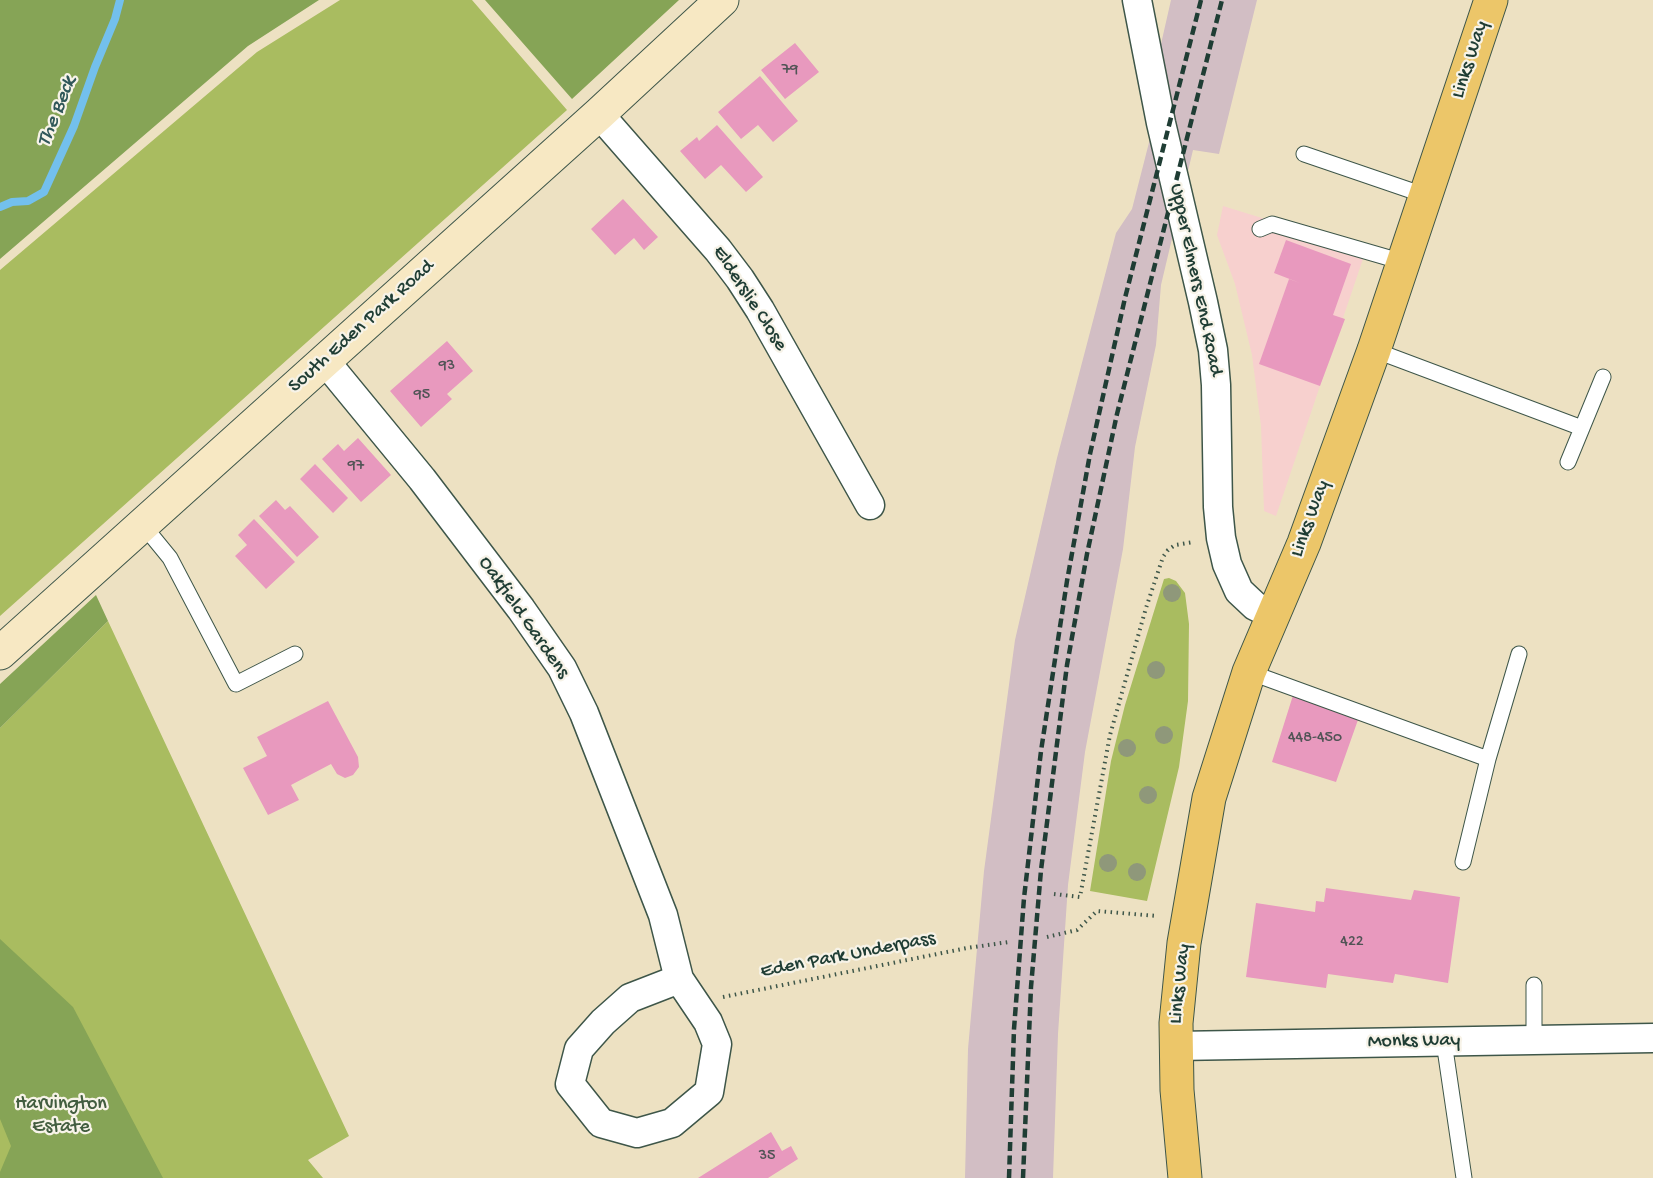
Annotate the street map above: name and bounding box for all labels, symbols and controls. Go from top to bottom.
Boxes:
street label: Links Way [1447,18,1495,102]
house number: 79 [782,61,798,81]
water label: The Beck [33,73,83,151]
street label: Upper Elmers End Road [1163,182,1227,378]
street label: Elderslie Close [706,242,792,356]
street label: South Eden Park Road [284,255,440,399]
house number: 93 [439,357,455,377]
house number: 95 [414,386,430,406]
house number: 97 [348,457,364,477]
street label: Links Way [1286,477,1336,561]
street label: Oakfield Gardens [472,552,574,684]
house number: 448-450 [1288,729,1342,749]
street label: Eden Park Underpass [759,927,937,985]
house number: 422 [1340,933,1364,953]
street label: Links Way [1165,943,1197,1025]
street label: Monks Way [1367,1029,1461,1055]
park label: Harvington Estate [15,1093,107,1140]
house number: 35 [759,1147,775,1167]

